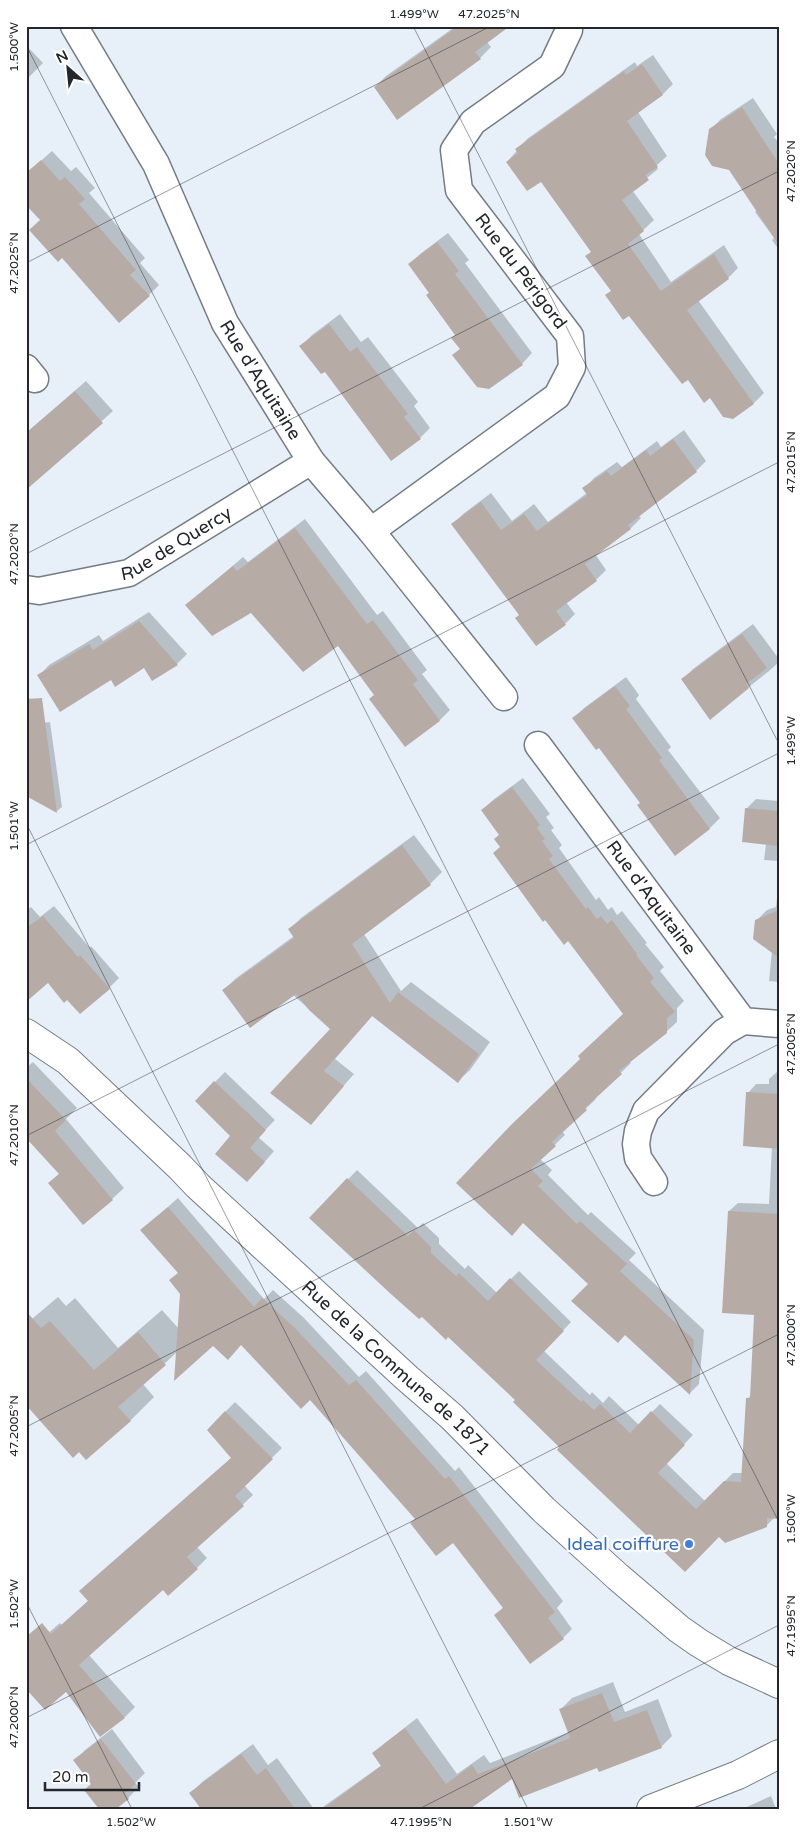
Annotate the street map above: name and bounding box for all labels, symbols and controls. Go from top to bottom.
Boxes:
text: 1.499°W [389,7,439,21]
text: 47.2025°N [458,7,520,21]
text: 1.500°W [7,22,21,72]
north arrow [42,42,92,92]
text: N [53,47,71,67]
text: 47.2020°N [784,140,798,202]
street label: Rue du Périgord [470,209,572,333]
text: 47.2025°N [7,232,21,294]
street label: Rue d'Aquitaine [215,316,306,444]
text: 47.2015°N [784,431,798,493]
street label: Rue de Quercy [119,501,236,585]
text: 47.2020°N [7,523,21,585]
text: 1.499°W [784,716,798,766]
text: 1.501°W [7,801,21,851]
street label: Rue d'Aquitaine [602,836,701,959]
text: 47.2005°N [784,1013,798,1075]
text: 47.2010°N [7,1104,21,1166]
street label: Rue de la Commune de 1871 [297,1276,495,1460]
text: 47.2000°N [784,1304,798,1366]
text: 47.2005°N [7,1395,21,1457]
text: 1.500°W [784,1494,798,1544]
place label: Ideal coiffure [567,1533,679,1555]
marker: Ideal coiffure [683,1538,695,1550]
text: 1.502°W [7,1579,21,1629]
text: 47.1995°N [784,1595,798,1657]
text: 47.2000°N [7,1686,21,1748]
scale bar [45,1760,139,1792]
text: 20 m [52,1768,89,1786]
text: 1.502°W [106,1815,156,1829]
text: 47.1995°N [390,1815,452,1829]
text: 1.501°W [503,1815,553,1829]

